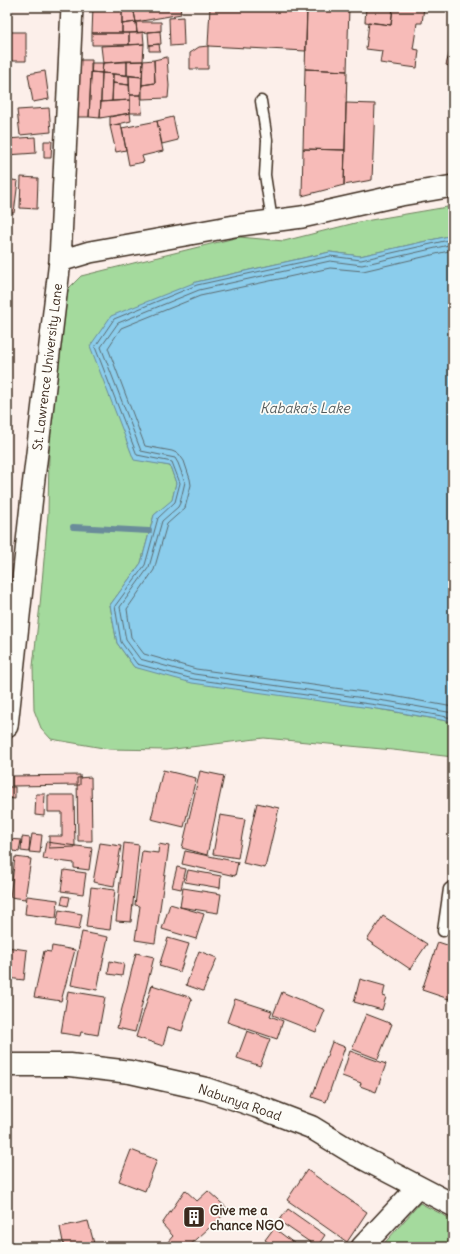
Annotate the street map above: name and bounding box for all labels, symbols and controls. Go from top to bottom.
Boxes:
street label: St. Lawrence University Lane [29,283,66,452]
water label: Kabaka's Lake [260,399,351,417]
street label: Nabunya Road [196,1080,284,1125]
place label: Give me a chance NGO [210,1202,284,1234]
building icon: Give me a chance NGO [181,1204,207,1230]

